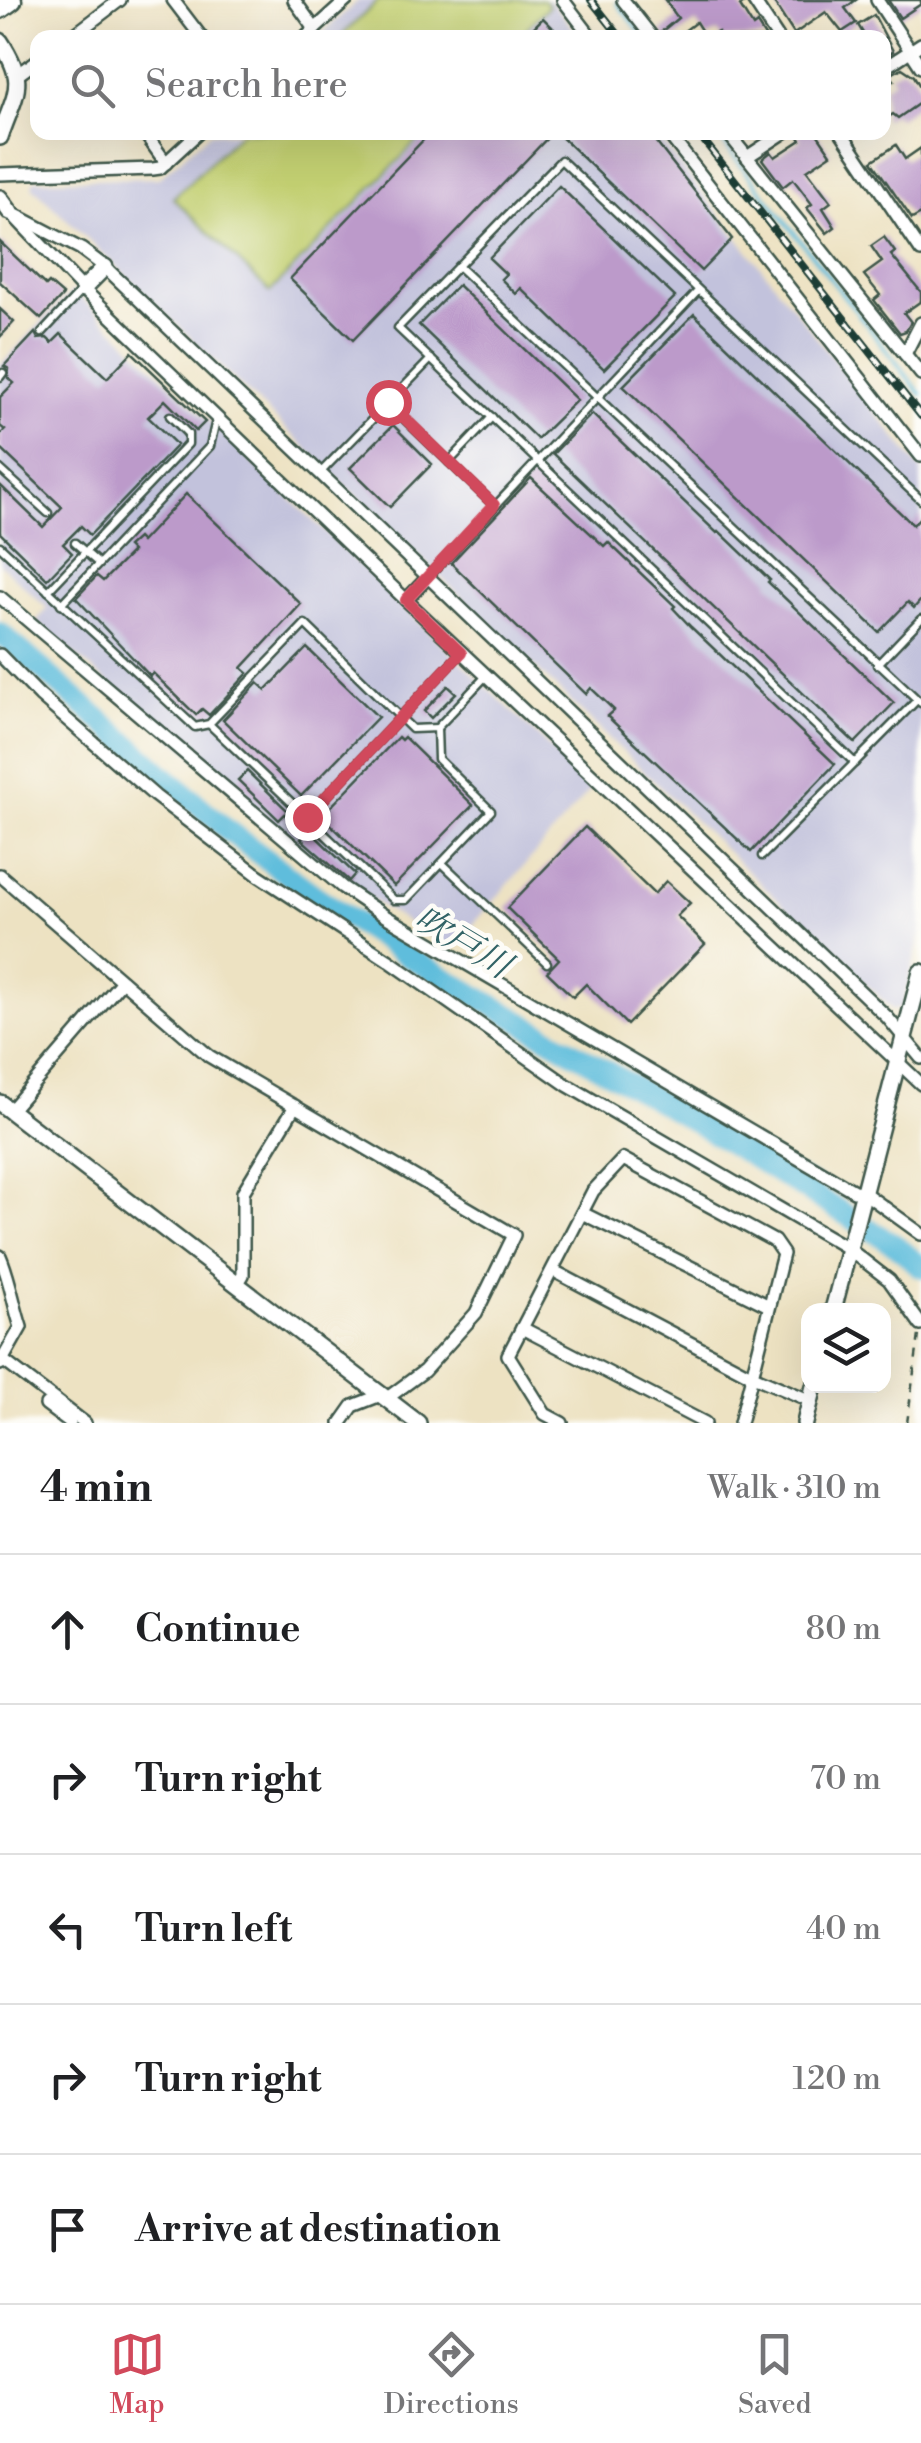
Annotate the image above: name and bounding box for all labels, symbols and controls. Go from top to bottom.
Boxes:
search box [30,30,891,140]
icon: search [65,58,120,113]
text: Search here [145,62,348,109]
route start [366,380,412,426]
route end [285,795,331,841]
water label: 吹戸川 [406,898,521,991]
map controls [801,1303,891,1393]
button: layers [801,1303,891,1393]
text: 4 min [40,1462,152,1515]
text: Walk · 310 m [708,1468,881,1508]
icon: ahead [40,1602,95,1657]
text: Continue [135,1606,300,1653]
text: 80 m [806,1609,881,1649]
icon: right [40,1752,95,1807]
text: Turn right [135,1756,321,1803]
text: 70 m [810,1759,881,1799]
icon: left [40,1902,95,1957]
text: Turn left [135,1906,292,1953]
text: 40 m [806,1909,881,1949]
icon: right [40,2052,95,2107]
text: Turn right [135,2056,321,2103]
text: 120 m [792,2059,881,2099]
icon: arrive [40,2202,95,2257]
text: Arrive at destination [135,2206,501,2253]
tab: Map [110,2327,165,2422]
tab: Directions [384,2327,519,2422]
tab: Saved [738,2327,811,2422]

